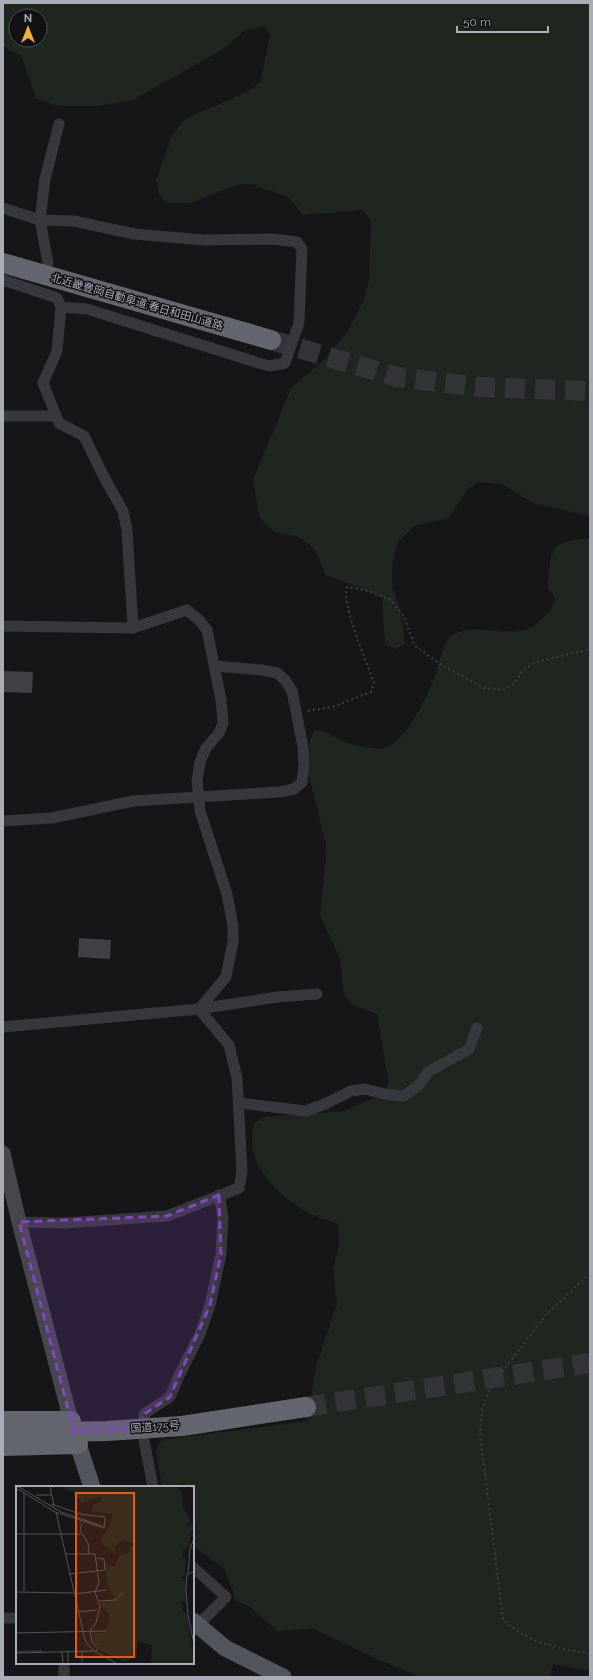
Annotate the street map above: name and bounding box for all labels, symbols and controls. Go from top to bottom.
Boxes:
north arrow [8,8,48,48]
scale bar [457,8,548,34]
text: N [24,12,32,25]
text: 50 m [463,15,491,29]
street label: 北近畿豊岡自動車道;春日和田山道路 [50,271,224,333]
street label: 国道175号 [130,1419,180,1435]
inset map [16,1486,194,1664]

